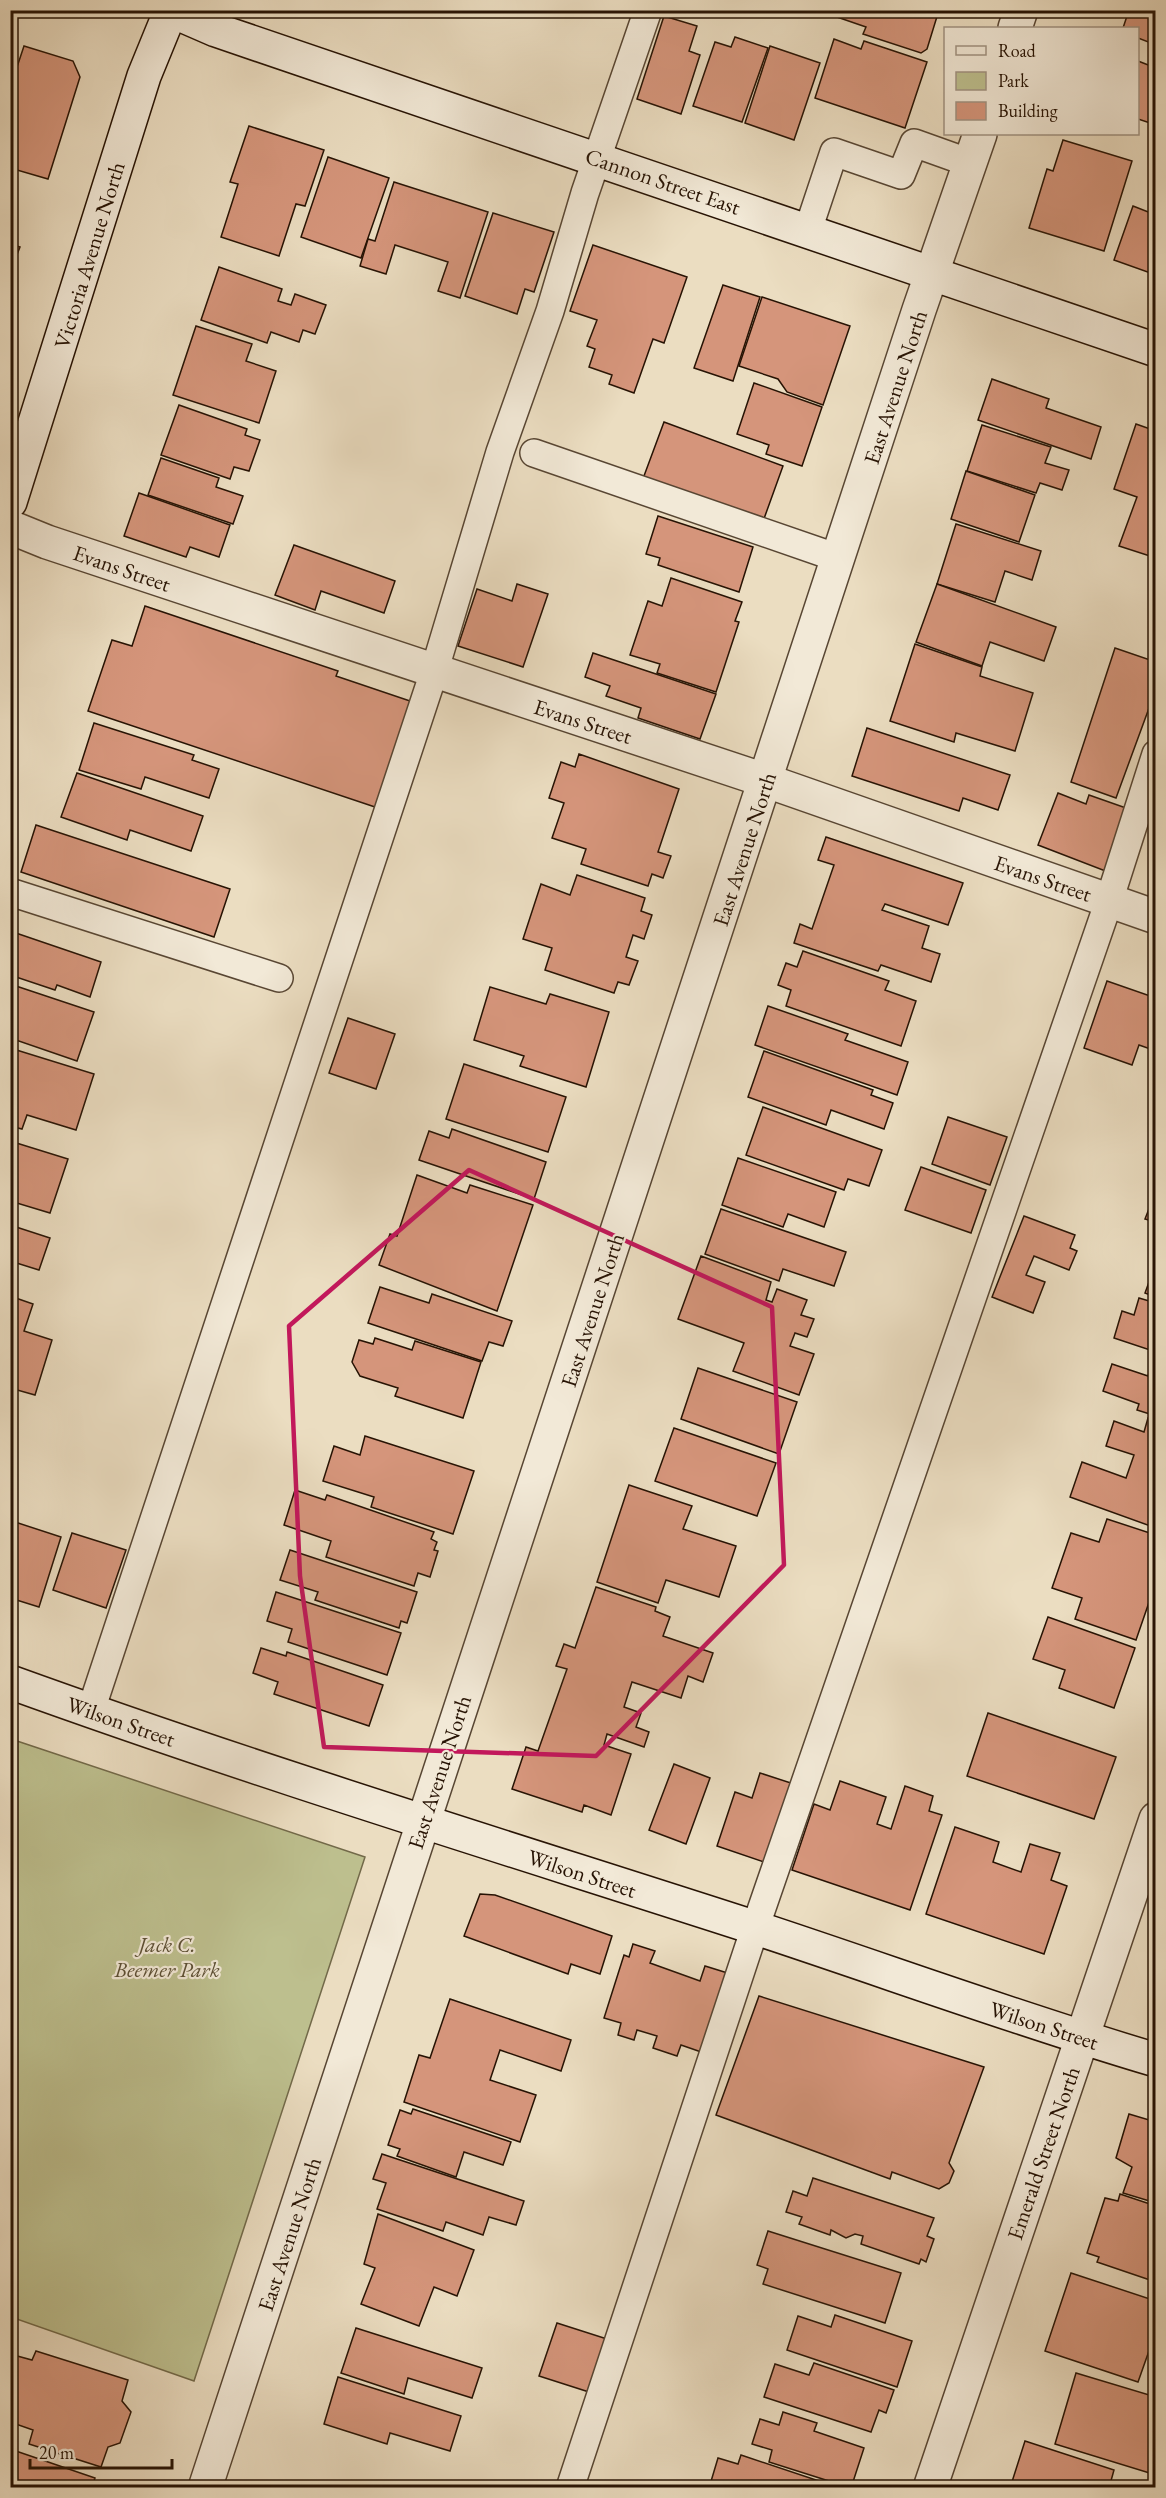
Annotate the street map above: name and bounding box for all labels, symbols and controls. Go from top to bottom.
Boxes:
legend [944,27,1139,135]
text: Road [998,39,1037,62]
text: Park [998,69,1029,92]
text: Building [998,99,1058,122]
street label: Cannon Street East [582,141,744,222]
street label: Victoria Avenue North [47,158,132,352]
street label: East Avenue North [857,306,934,468]
street label: Evans Street [69,538,175,599]
street label: Evans Street [530,692,636,751]
street label: East Avenue North [706,768,783,930]
street label: Evans Street [990,848,1096,909]
street label: East Avenue North [554,1229,631,1391]
street label: Wilson Street [63,1689,179,1754]
street label: East Avenue North [401,1691,478,1853]
street label: Wilson Street [524,1842,640,1905]
park label: Jack C. Beemer Park [113,1930,220,1984]
street label: Wilson Street [986,1994,1102,2057]
street label: Emerald Street North [1000,2063,1087,2244]
street label: East Avenue North [251,2153,328,2315]
scale bar [30,2432,172,2470]
text: 20 m [39,2441,74,2464]

